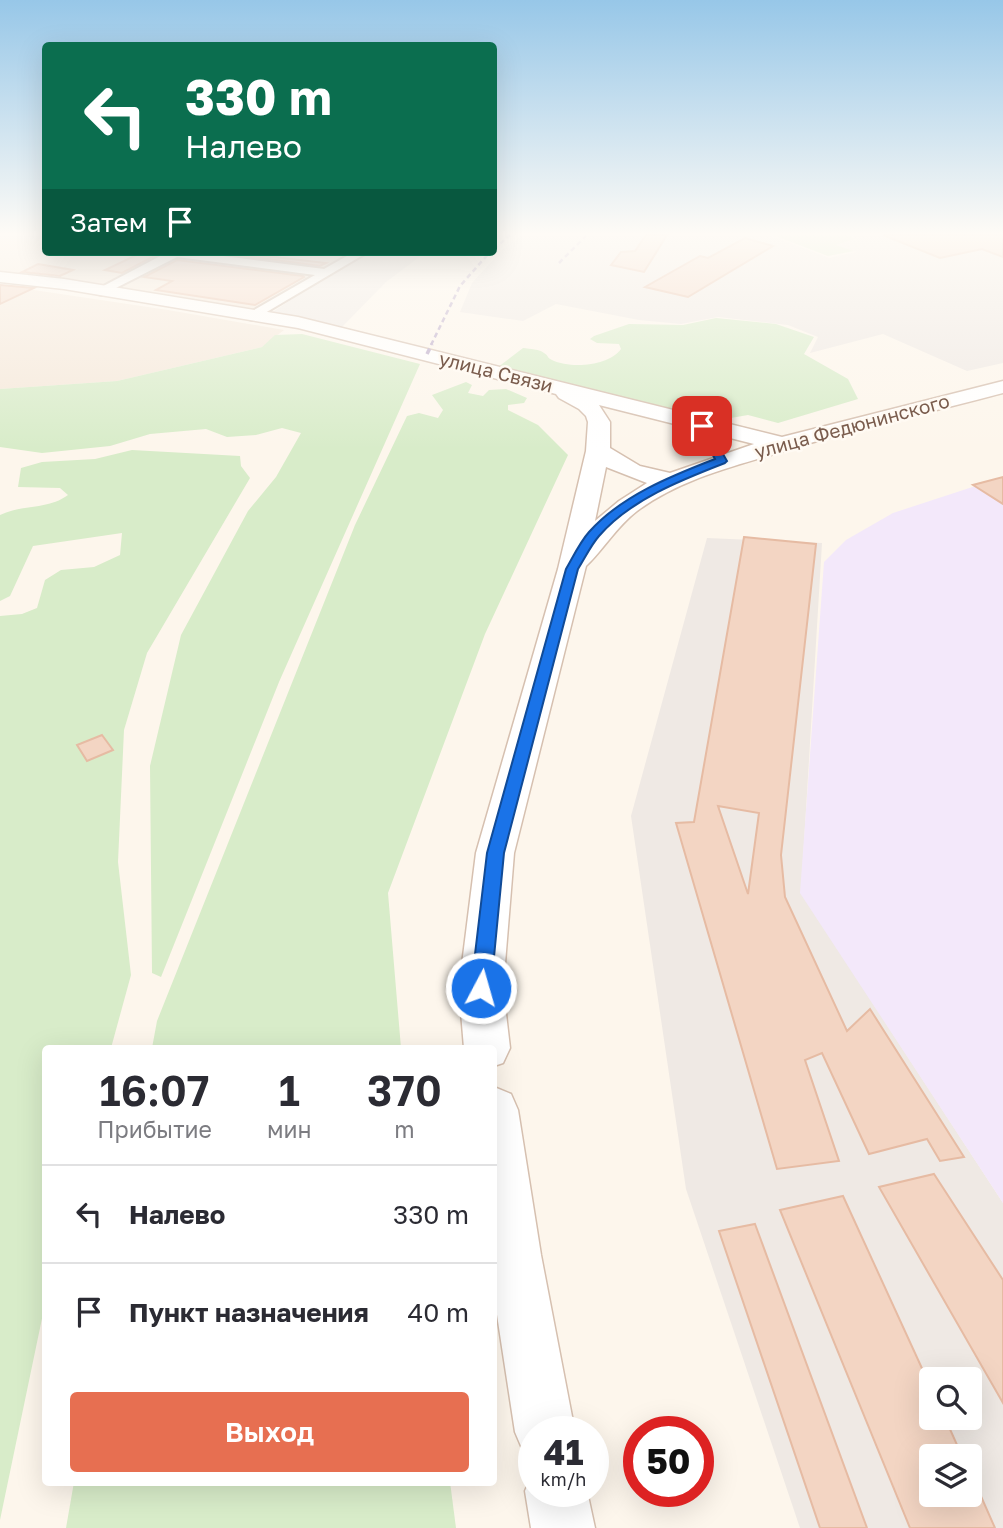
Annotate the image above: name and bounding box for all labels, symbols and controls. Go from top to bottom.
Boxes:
text: 330 m [185,67,332,126]
icon: left [70,70,161,161]
text: Налево [185,127,302,165]
icon: arrive [161,203,199,241]
text: Затем [70,207,147,238]
street label: улица Связи [437,346,555,397]
street label: улица Федюнинского [752,388,952,463]
pin [672,396,732,456]
icon: arrive [683,407,721,445]
position arrow [444,951,518,1025]
text: 16:07 [100,1065,209,1115]
text: 1 [279,1065,300,1115]
text: 370 [367,1065,442,1115]
text: Прибытие [97,1115,212,1143]
text: мин [267,1115,312,1143]
text: m [394,1115,415,1143]
icon: left [70,1195,108,1233]
text: Налево [129,1199,225,1230]
text: 330 m [393,1199,469,1230]
icon: arrive [70,1293,108,1331]
text: Пункт назначения [129,1297,369,1328]
text: 40 m [408,1297,469,1328]
map controls [919,1367,982,1507]
button: search [919,1367,982,1430]
button: Выход [70,1392,469,1472]
speed limit sign: 50 [623,1416,714,1507]
text: 41 [544,1431,583,1473]
button: layers [919,1444,982,1507]
text: km/h [541,1468,586,1490]

